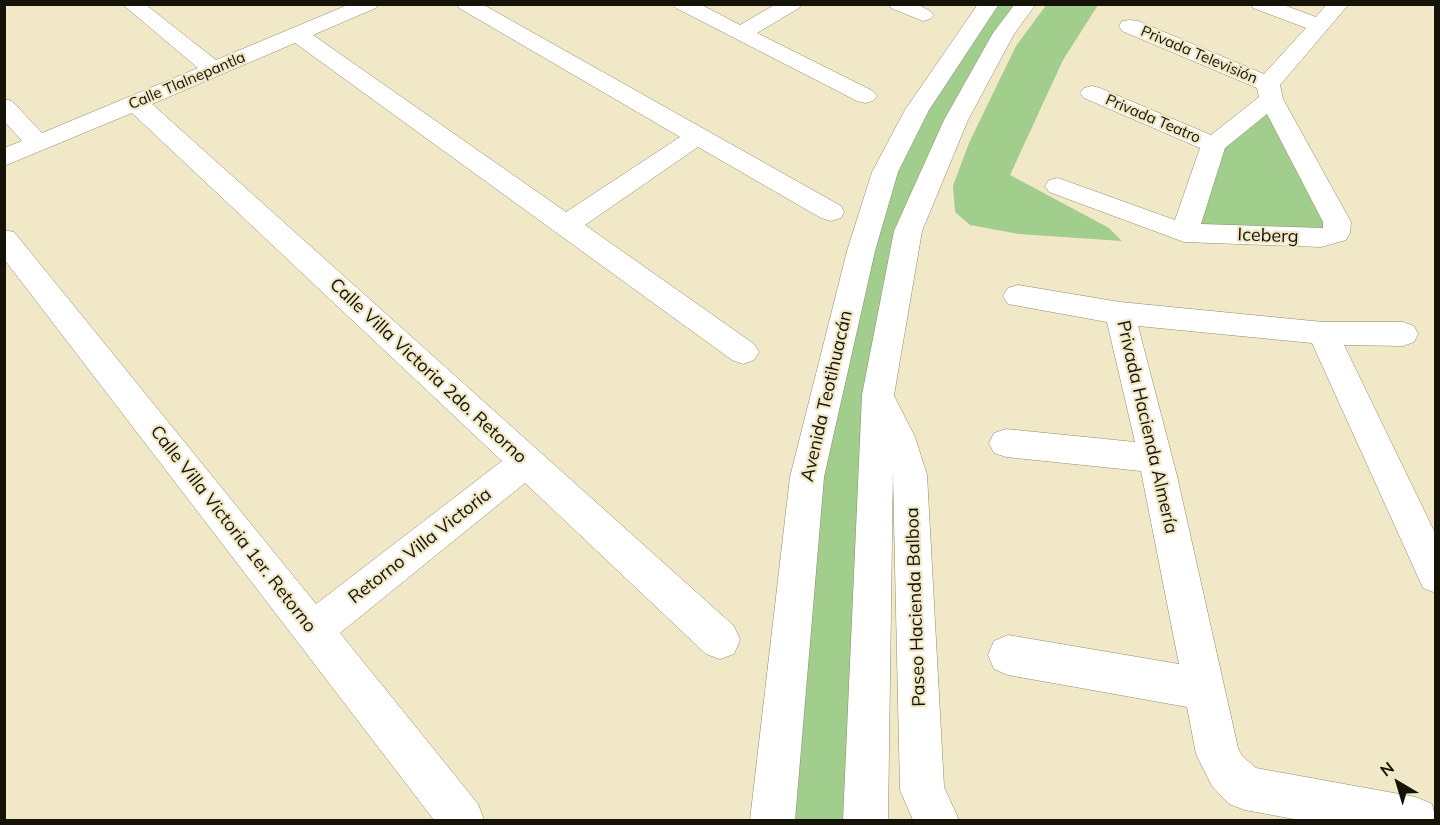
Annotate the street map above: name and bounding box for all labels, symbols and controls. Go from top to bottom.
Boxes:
street label: Privada Televisión [1138,22,1260,88]
street label: Calle Tlalnepantla [126,48,248,114]
street label: Privada Teatro [1103,91,1203,147]
street label: Iceberg [1237,224,1299,248]
street label: Calle Villa Victoria 2do. Retorno [325,274,531,468]
street label: Avenida Teotihuacán [797,308,857,484]
street label: Privada Hacienda Almería [1112,318,1182,536]
street label: Calle Villa Victoria 1er. Retorno [145,421,321,637]
street label: Retorno Villa Victoria [344,484,496,608]
street label: Paseo Hacienda Balboa [902,507,930,707]
north arrow [1368,753,1428,813]
text: N [1376,757,1398,780]

